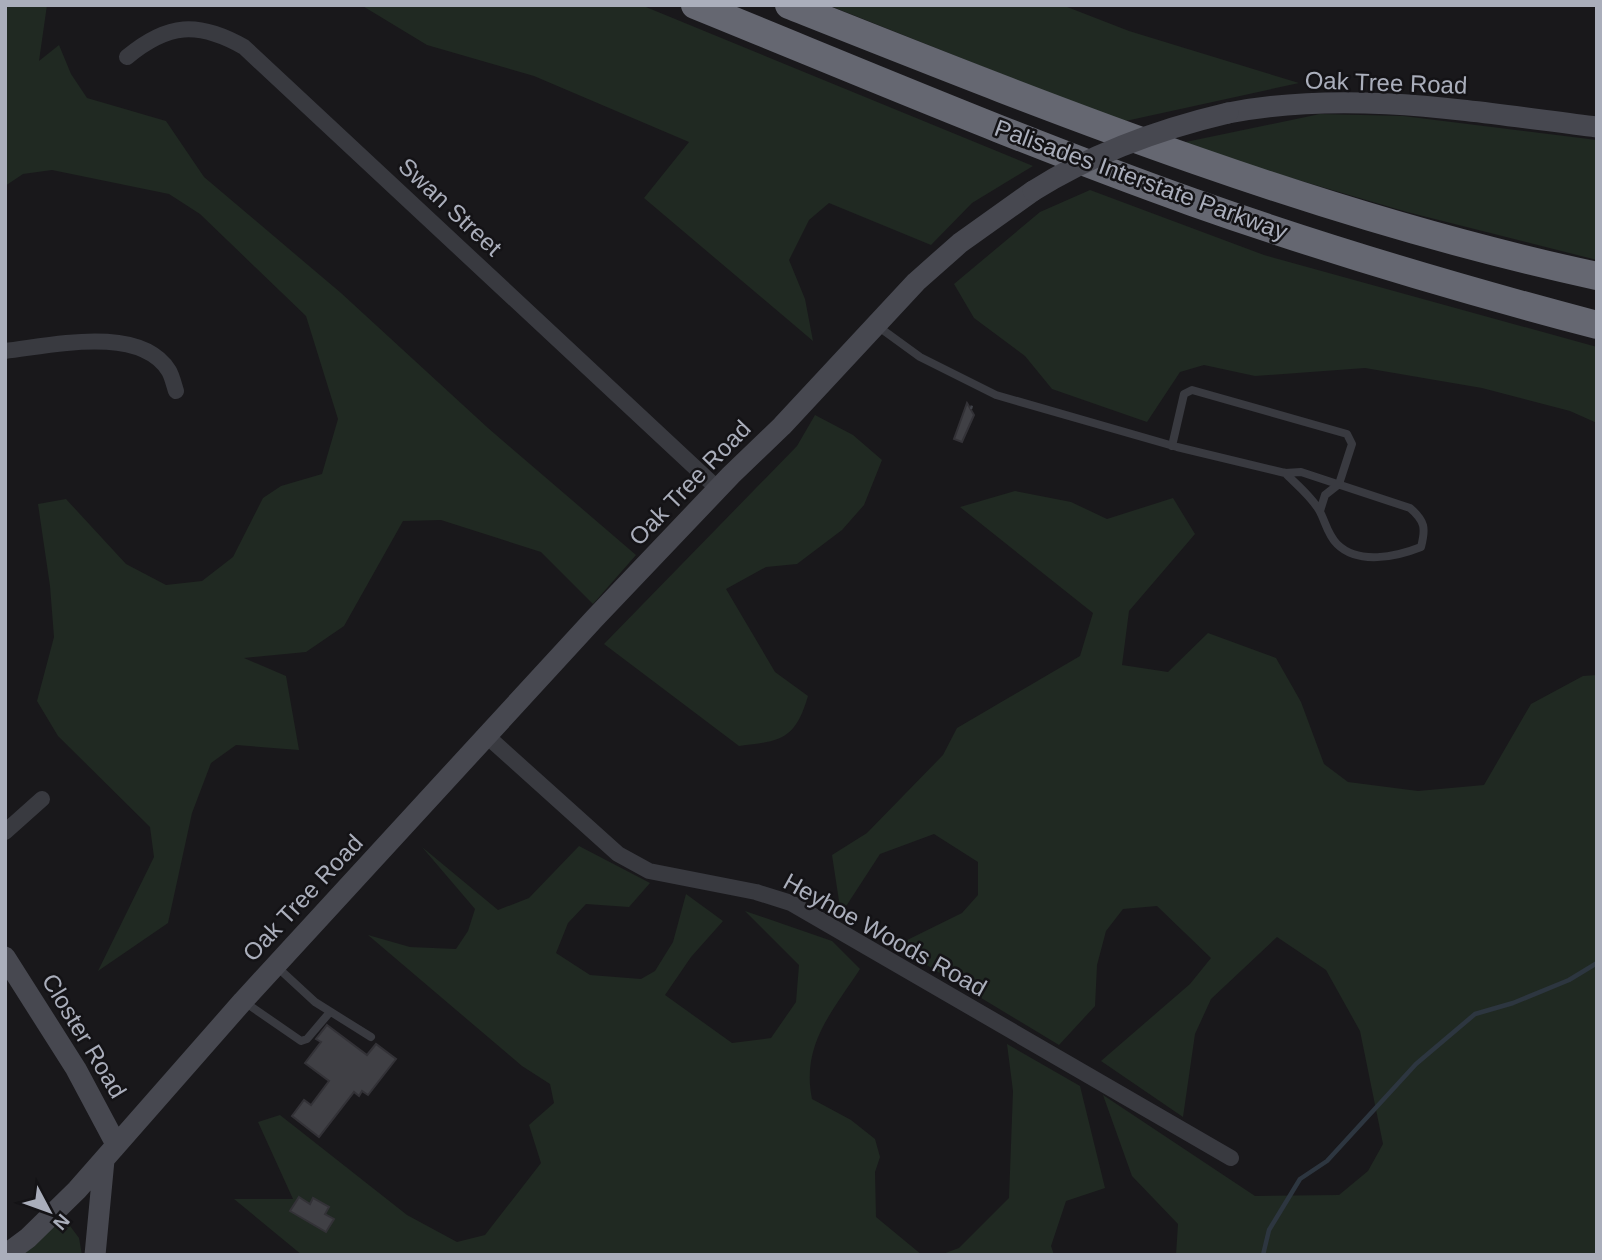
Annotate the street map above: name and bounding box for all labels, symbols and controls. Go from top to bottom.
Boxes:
street label: Oak Tree Road [1304,66,1468,99]
street label: Palisades Interstate Parkway [991,114,1291,245]
street label: Swan Street [393,152,508,261]
street label: Oak Tree Road [623,415,756,551]
street label: Oak Tree Road [237,829,368,966]
street label: Heyhoe Woods Road [779,868,991,1002]
street label: Closter Road [37,969,132,1103]
north arrow [14,1176,84,1246]
text: N [49,1210,74,1234]

